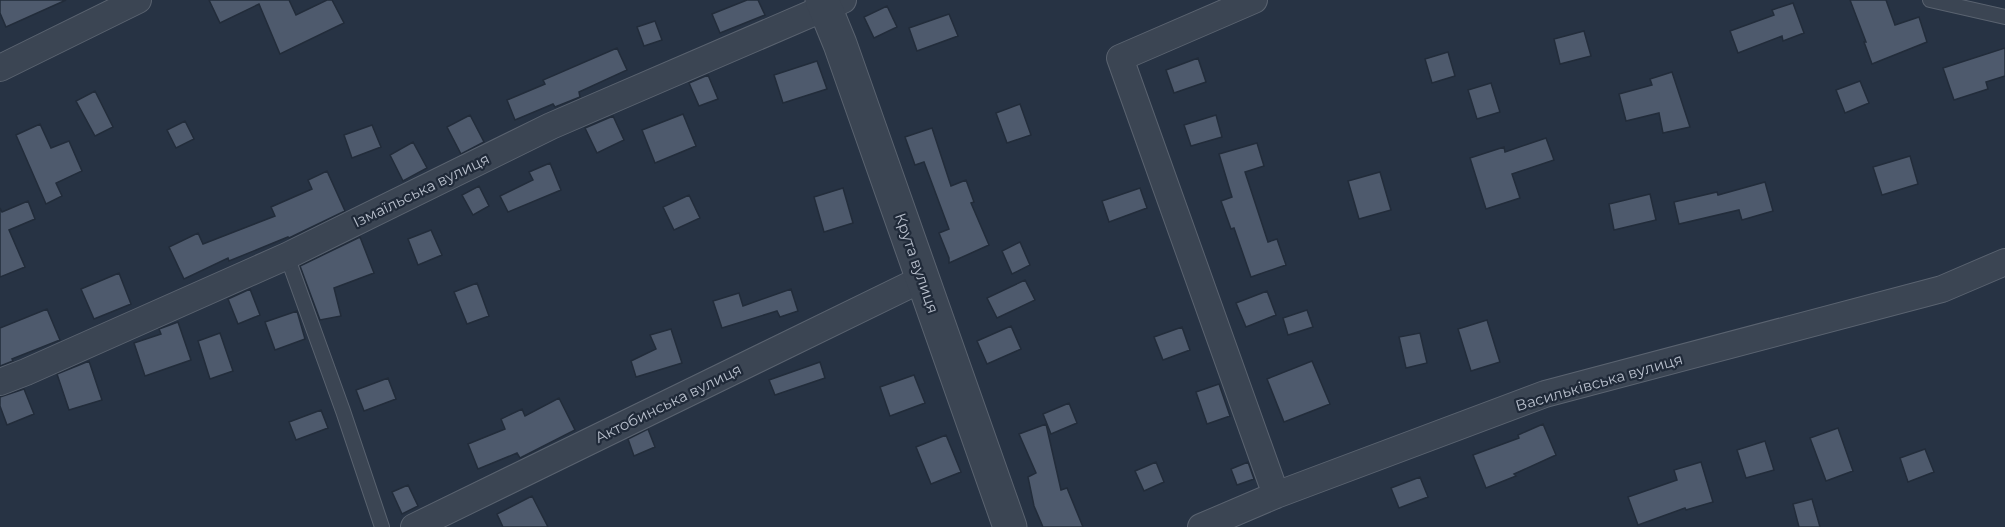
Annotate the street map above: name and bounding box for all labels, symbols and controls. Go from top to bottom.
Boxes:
street label: Ізмаїльська вулиця [350,149,492,231]
street label: Крута вулиця [891,210,943,316]
street label: Васильківська вулиця [1513,349,1685,415]
street label: Актобинська вулиця [592,359,744,447]

